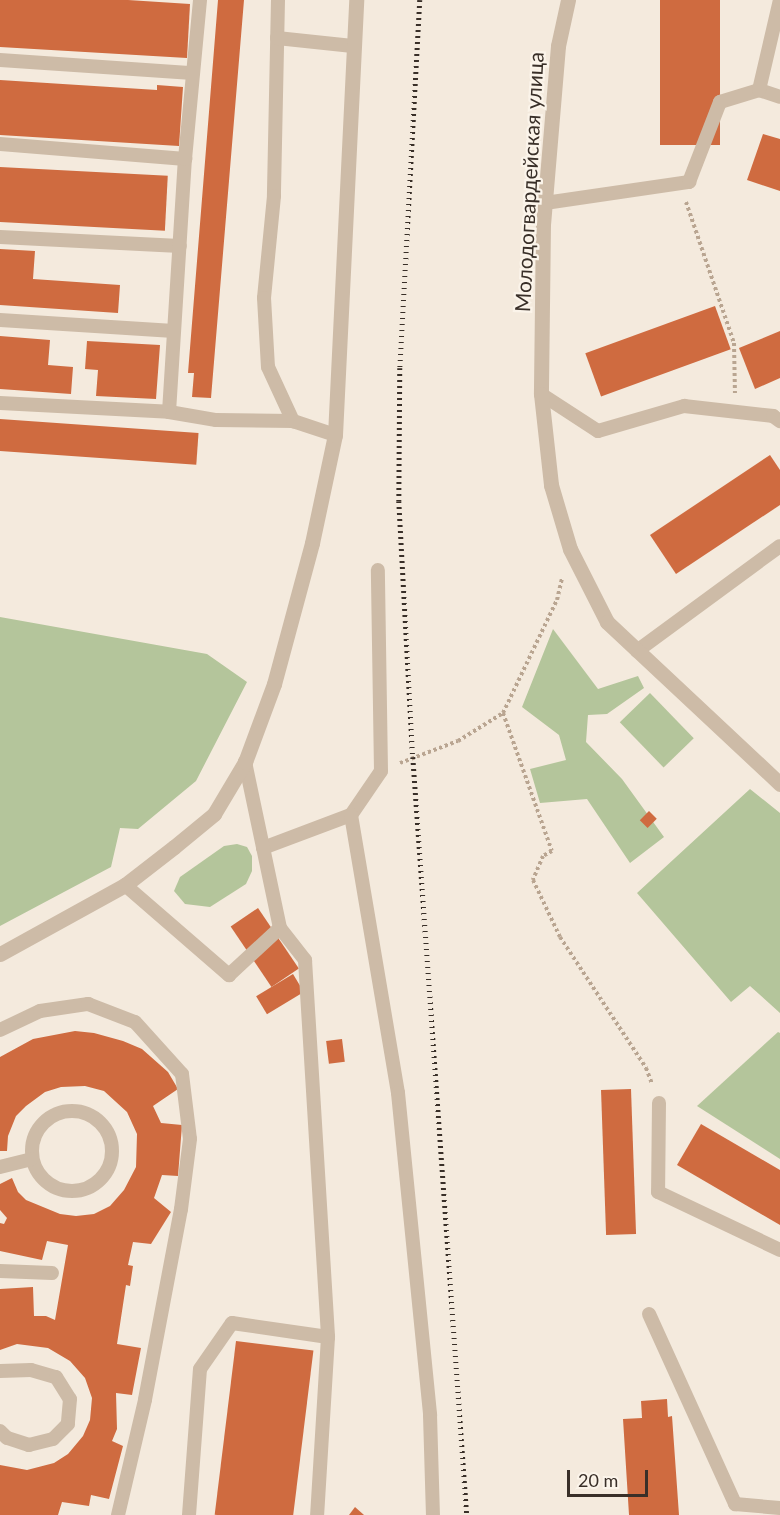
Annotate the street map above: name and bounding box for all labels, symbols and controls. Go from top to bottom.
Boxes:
street label: Молодогвардейская улица [510,51,548,313]
scale bar [570,1458,651,1496]
text: 20 m [578,1469,618,1491]

